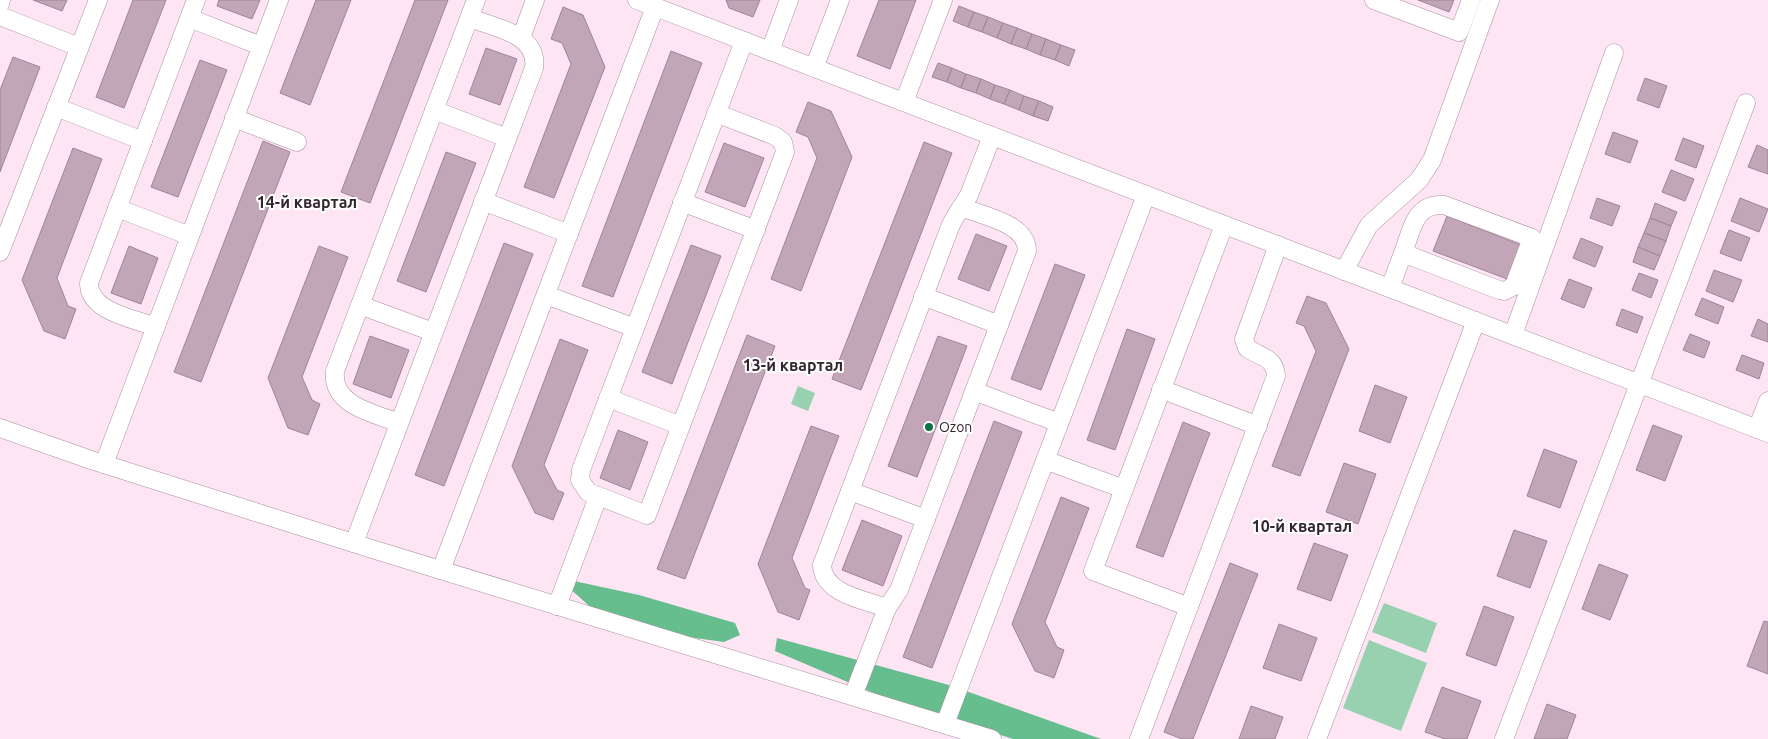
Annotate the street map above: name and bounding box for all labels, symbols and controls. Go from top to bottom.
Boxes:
district label: 14-й квартал [257,193,357,211]
district label: 13-й квартал [743,356,843,374]
place label: Ozon [939,419,972,435]
marker: Ozon [923,421,935,433]
district label: 10-й квартал [1252,517,1352,535]

